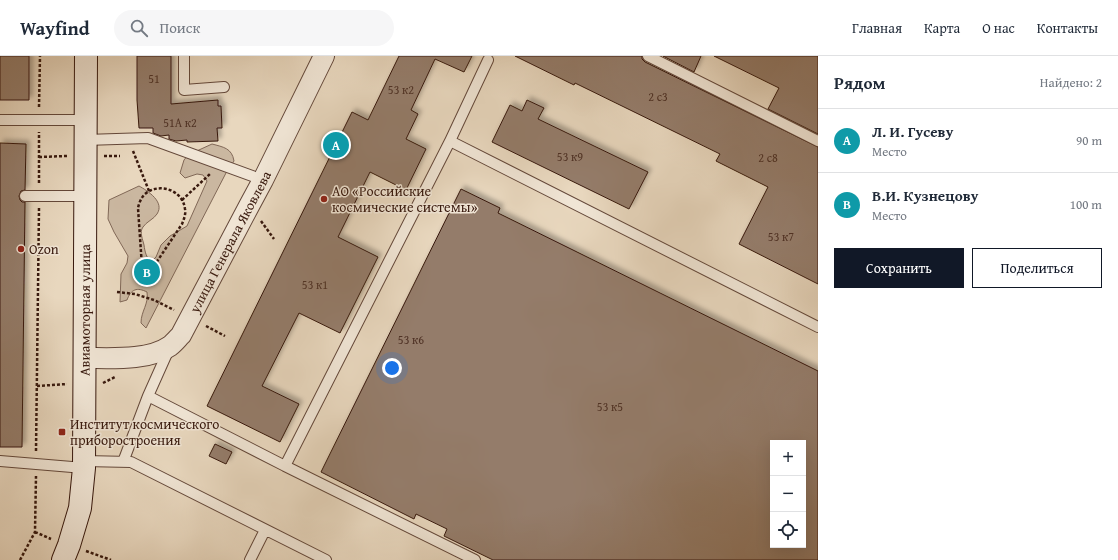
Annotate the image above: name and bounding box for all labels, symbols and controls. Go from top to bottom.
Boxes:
search box [114,10,394,46]
text: Wayfind [20,14,90,42]
icon: search [128,17,150,39]
text: Поиск [160,17,200,38]
text: Главная [852,18,902,38]
text: Карта [924,18,960,38]
text: О нас [982,18,1015,38]
text: Контакты [1037,18,1098,38]
house number: 51 [148,70,160,87]
text: Рядом [834,70,885,95]
text: Найдено: 2 [1040,73,1102,92]
house number: 53 к2 [388,81,414,98]
house number: 2 с3 [648,88,668,105]
house number: 51А к2 [163,114,197,131]
text: Л. И. Гусеву [872,121,953,142]
pin: A [323,130,349,160]
text: A [843,131,851,150]
text: 90 m [1076,131,1102,150]
text: Место [872,142,907,161]
house number: 53 к9 [557,148,583,165]
house number: 2 с8 [758,149,778,166]
street label: улица Генерала Яковлева [184,167,276,317]
place label: АО «Российские космические системы» [332,181,477,217]
text: В.И. Кузнецову [872,185,979,206]
marker: АО «Российские космические системы» [319,194,329,204]
text: B [843,195,851,214]
text: 100 m [1070,195,1102,214]
text: Место [872,206,907,225]
house number: 53 к7 [768,228,794,245]
place label: Ozon [29,239,59,259]
marker: Ozon [16,244,26,254]
street label: Авиамоторная улица [74,244,95,376]
button: Сохранить [834,248,964,288]
button: Поделиться [972,248,1102,288]
pin: B [134,257,160,287]
house number: 53 к1 [302,276,328,293]
house number: 53 к6 [398,331,424,348]
your location [382,358,402,378]
house number: 53 к5 [597,398,623,415]
place label: Институт космического приборостроения [70,414,219,450]
marker: Институт космического приборостроения [57,427,67,437]
map controls [770,440,806,548]
button: + [770,440,806,476]
button: − [770,476,806,512]
button: locate [770,512,806,548]

